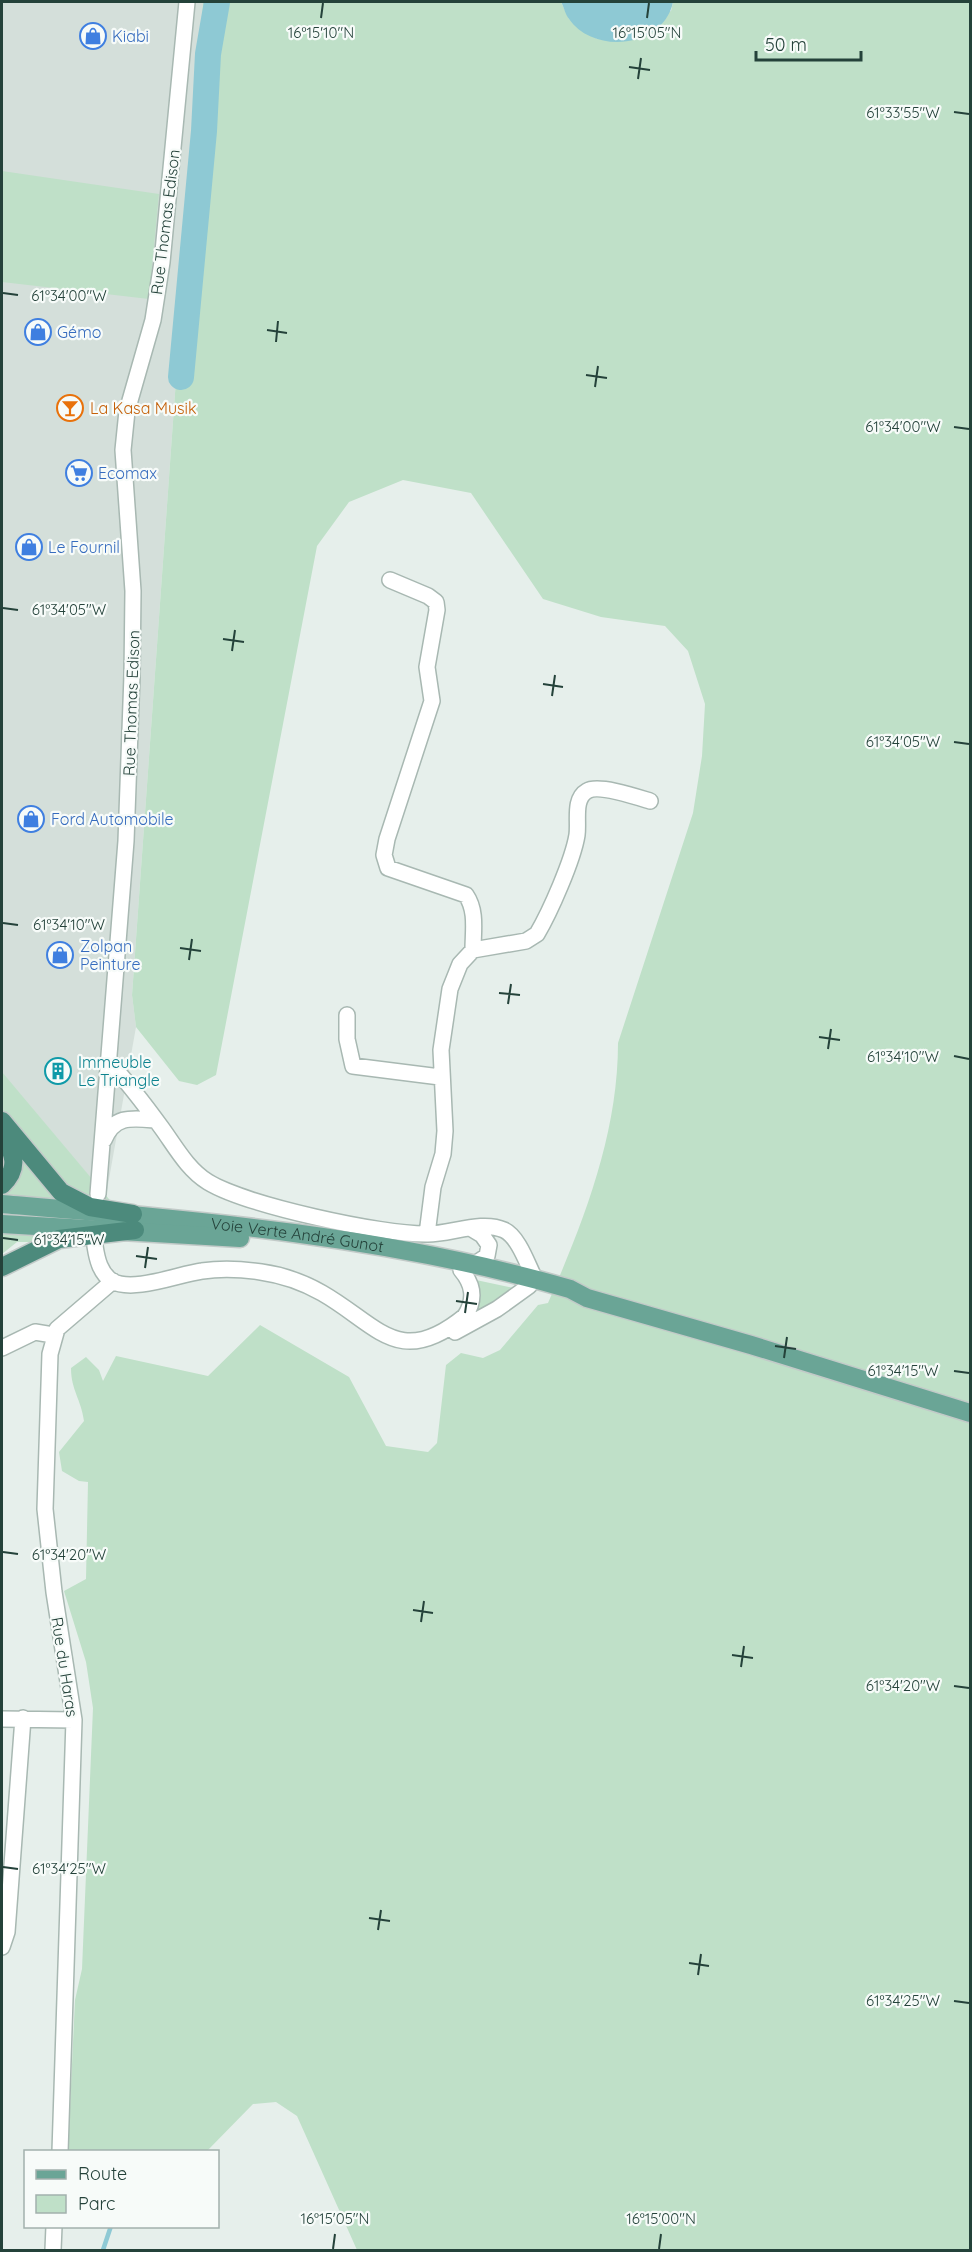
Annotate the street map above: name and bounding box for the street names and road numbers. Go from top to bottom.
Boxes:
street label: Rue Thomas Edison [146,148,184,296]
street label: Rue Thomas Edison [118,630,144,776]
street label: Voie Verte André Gunot [210,1213,385,1256]
street label: Rue du Haras [47,1616,83,1718]

